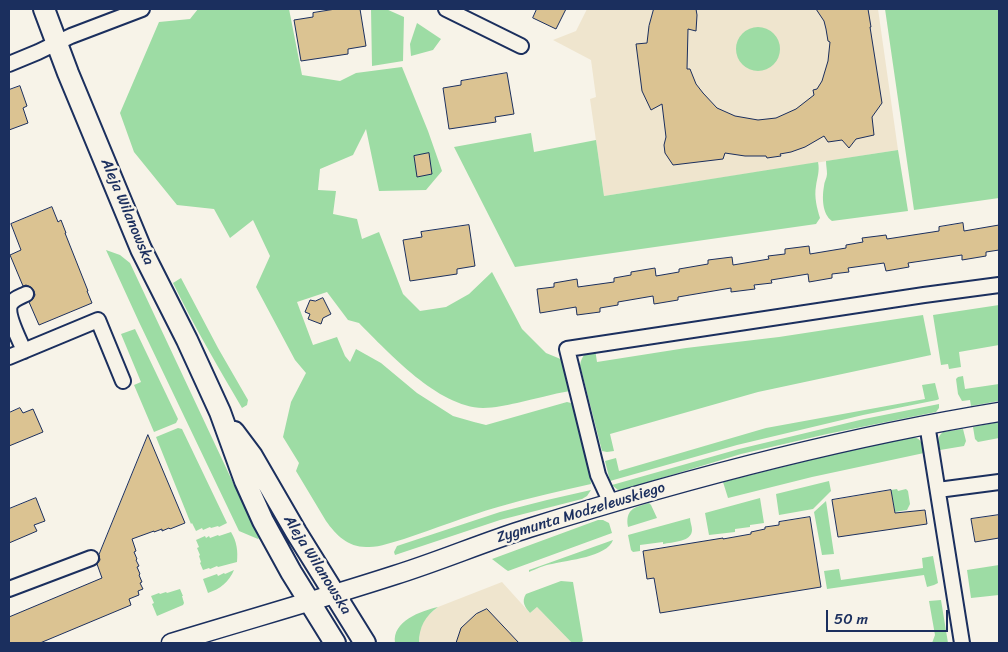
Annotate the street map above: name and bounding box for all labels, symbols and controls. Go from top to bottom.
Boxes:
street label: Aleja Wilanowska [96,156,158,268]
street label: Zygmunta Modzelewskiego [495,479,667,547]
street label: Aleja Wilanowska [279,512,355,618]
scale bar [828,600,950,632]
text: 50 m [834,606,868,632]

